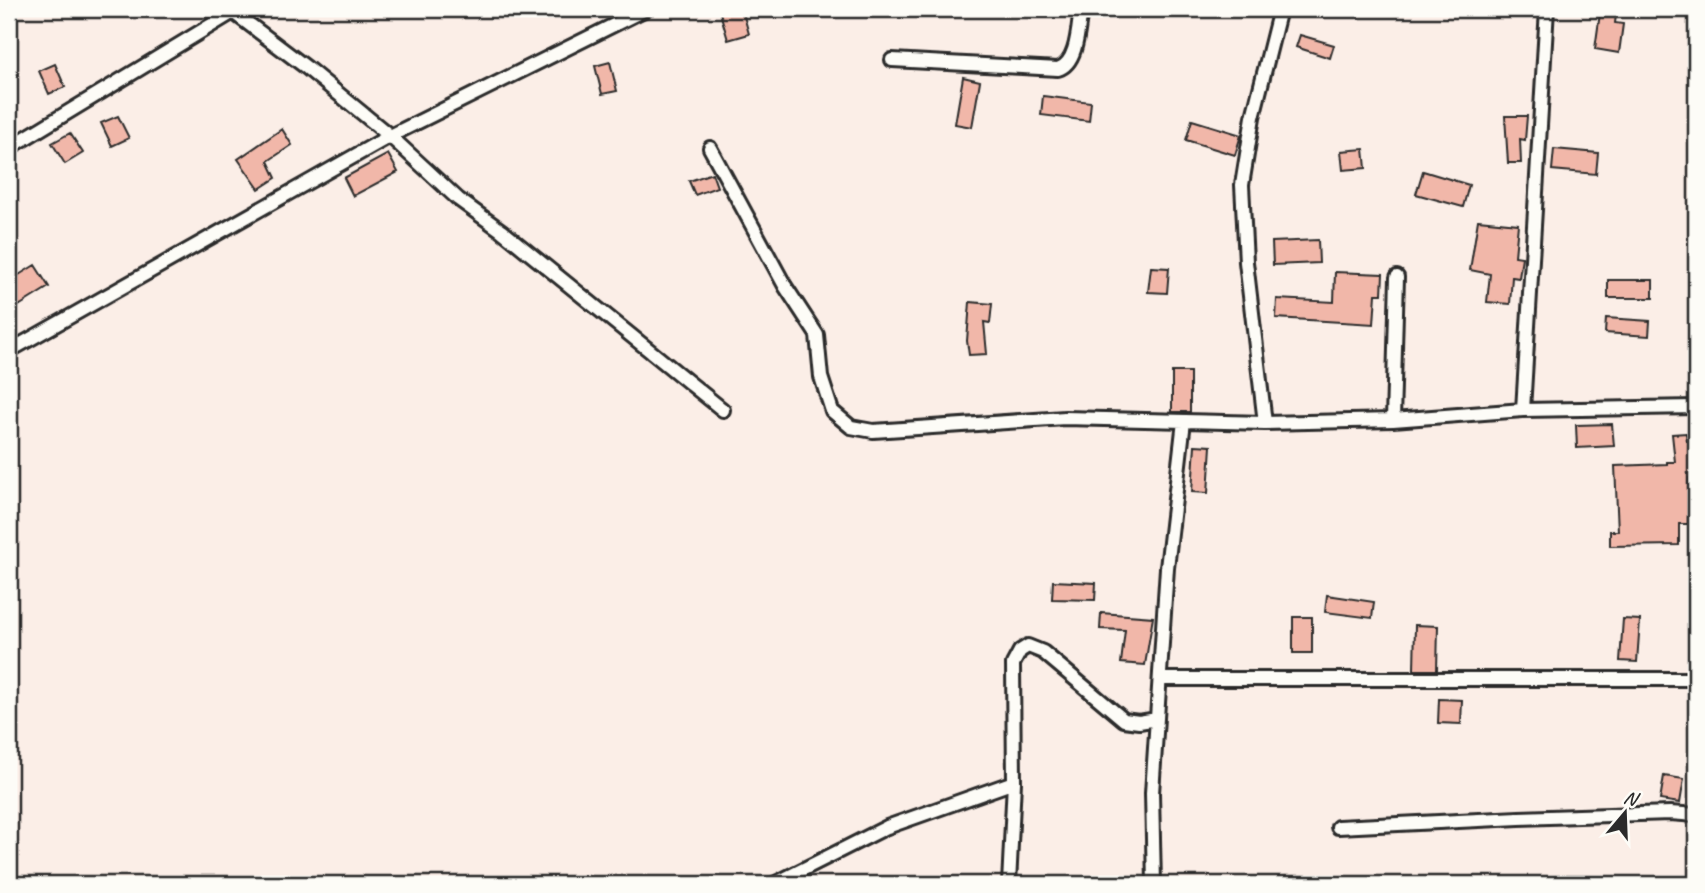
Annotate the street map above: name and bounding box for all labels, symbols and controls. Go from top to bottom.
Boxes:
north arrow [1590,778,1660,848]
text: N [1621,785,1643,812]

